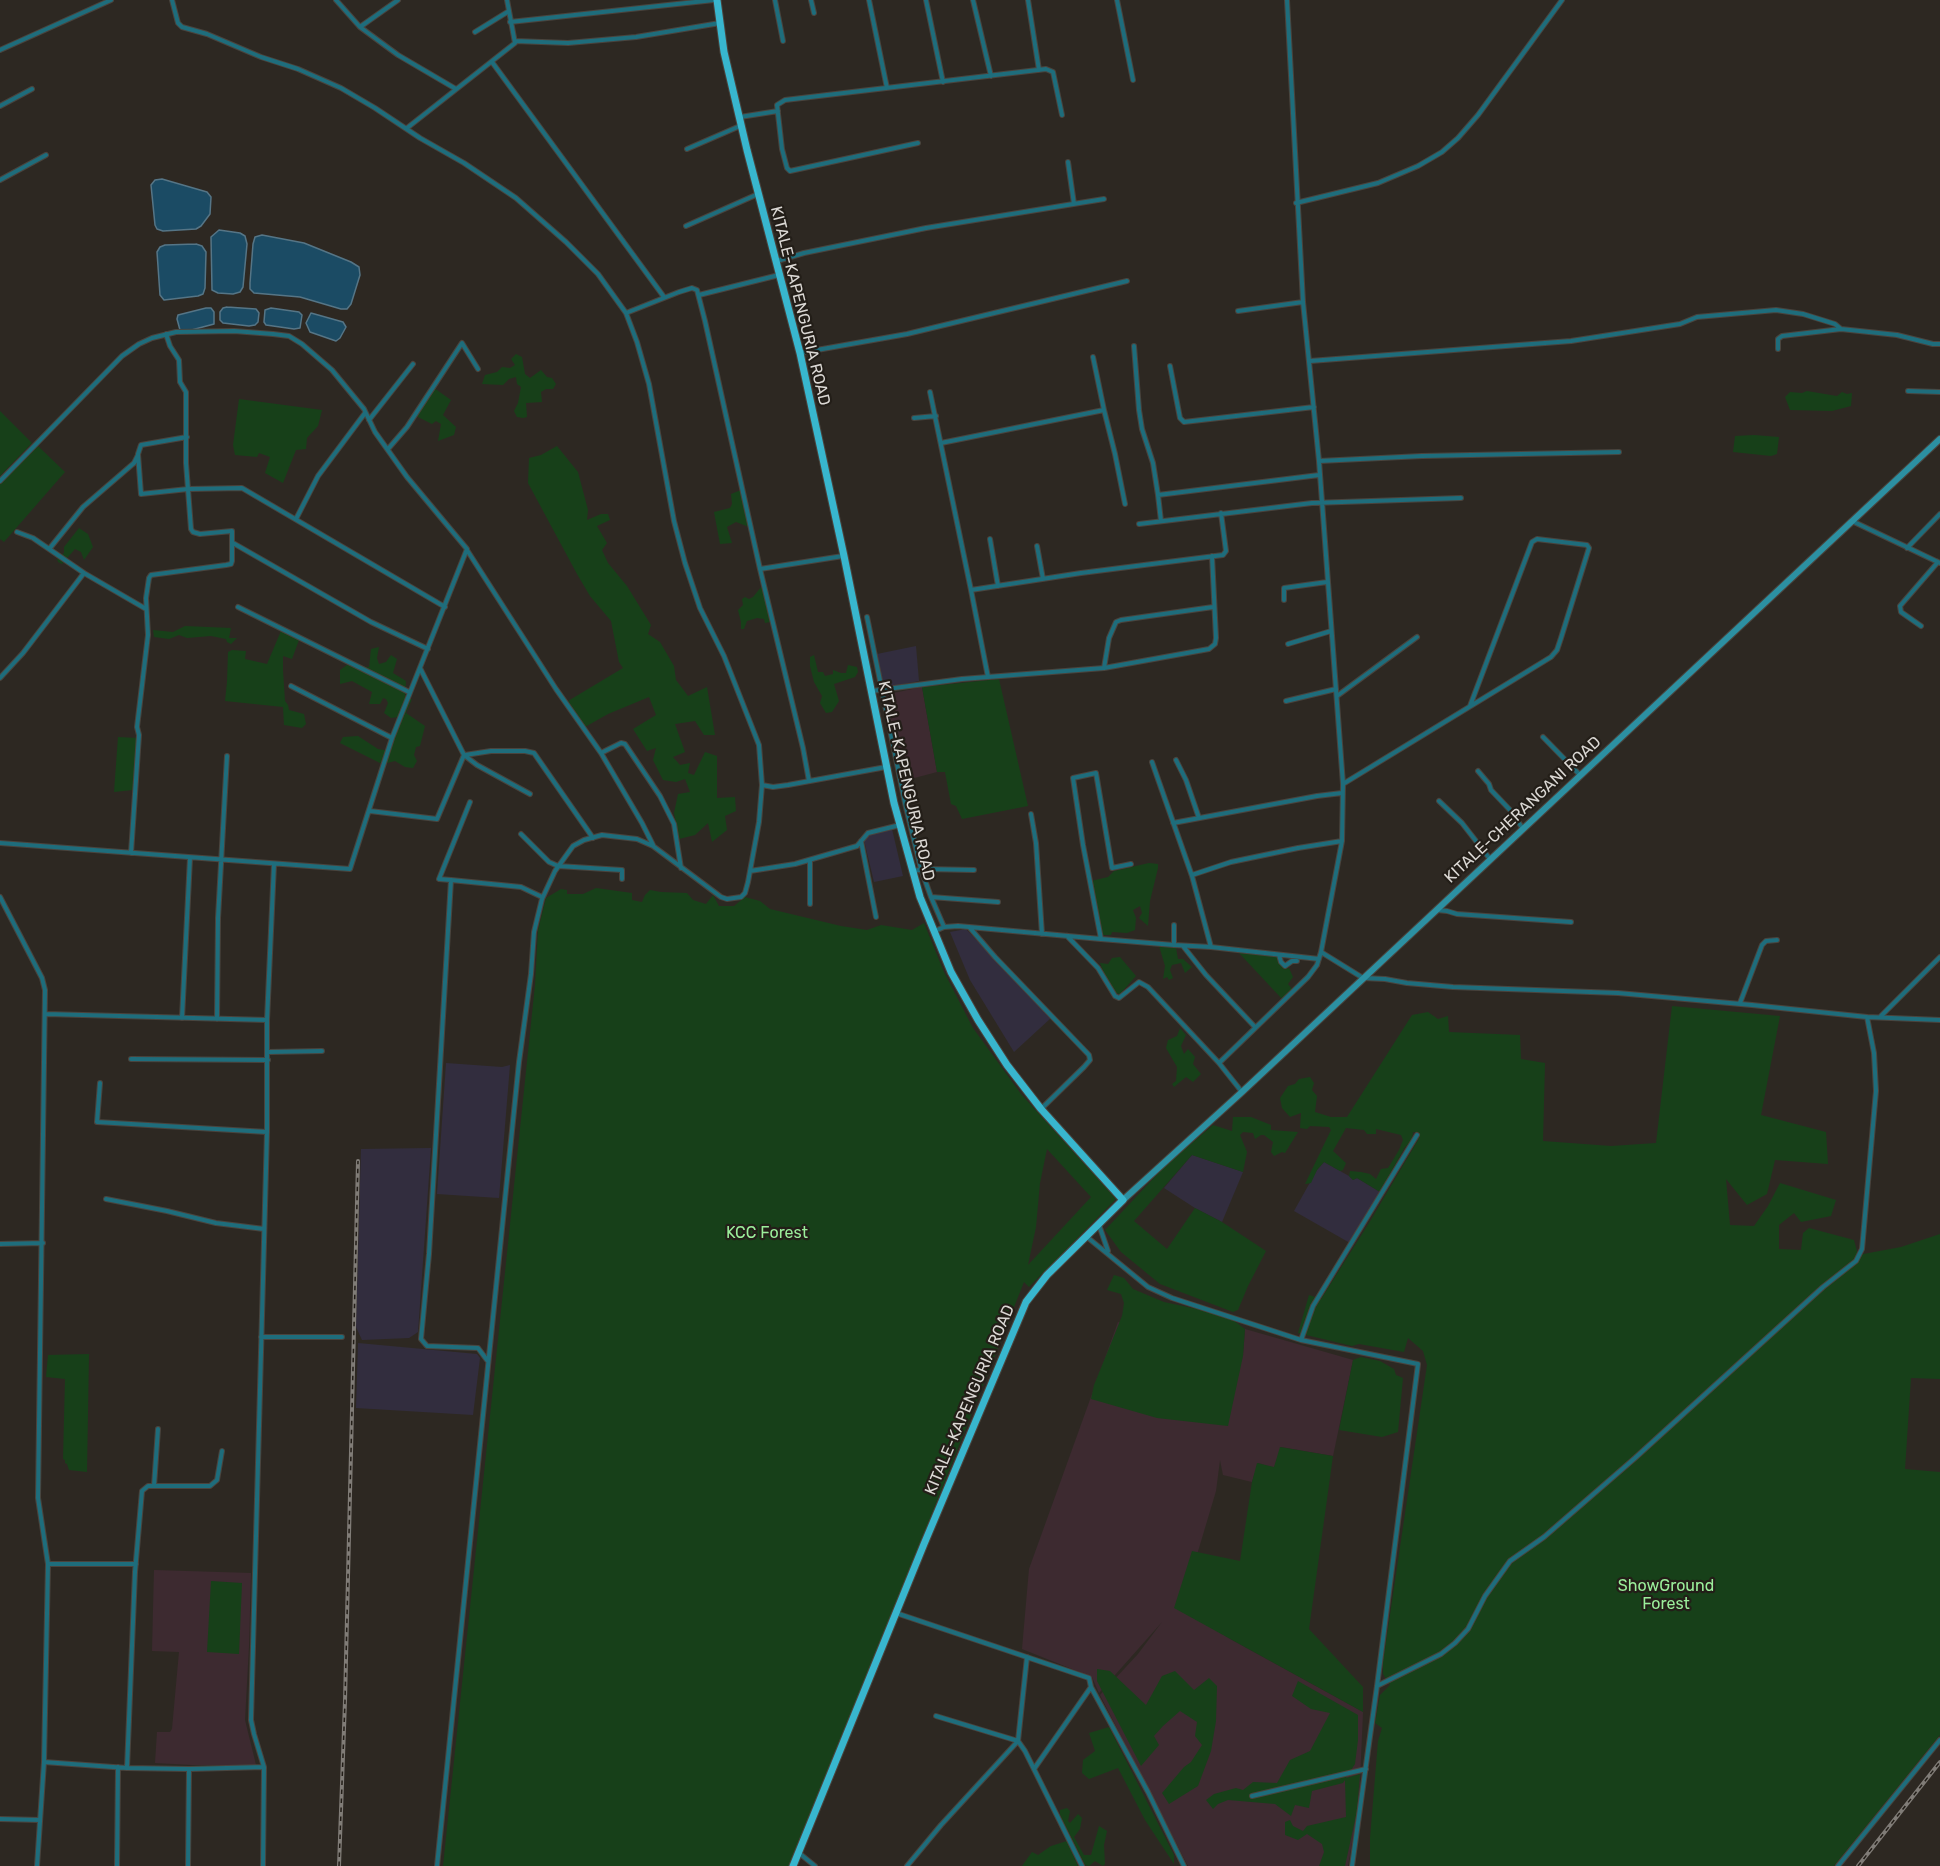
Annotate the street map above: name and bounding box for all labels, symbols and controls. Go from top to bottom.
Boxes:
street label: KITALE-KAPENGURIA ROAD [766,204,834,408]
street label: KITALE-KAPENGURIA ROAD [874,679,938,883]
street label: KITALE-CHERANGANI ROAD [1441,732,1605,888]
park label: KCC Forest [726,1223,808,1243]
street label: KITALE-KAPENGURIA ROAD [921,1302,1019,1498]
park label: ShowGround Forest [1618,1576,1714,1614]

